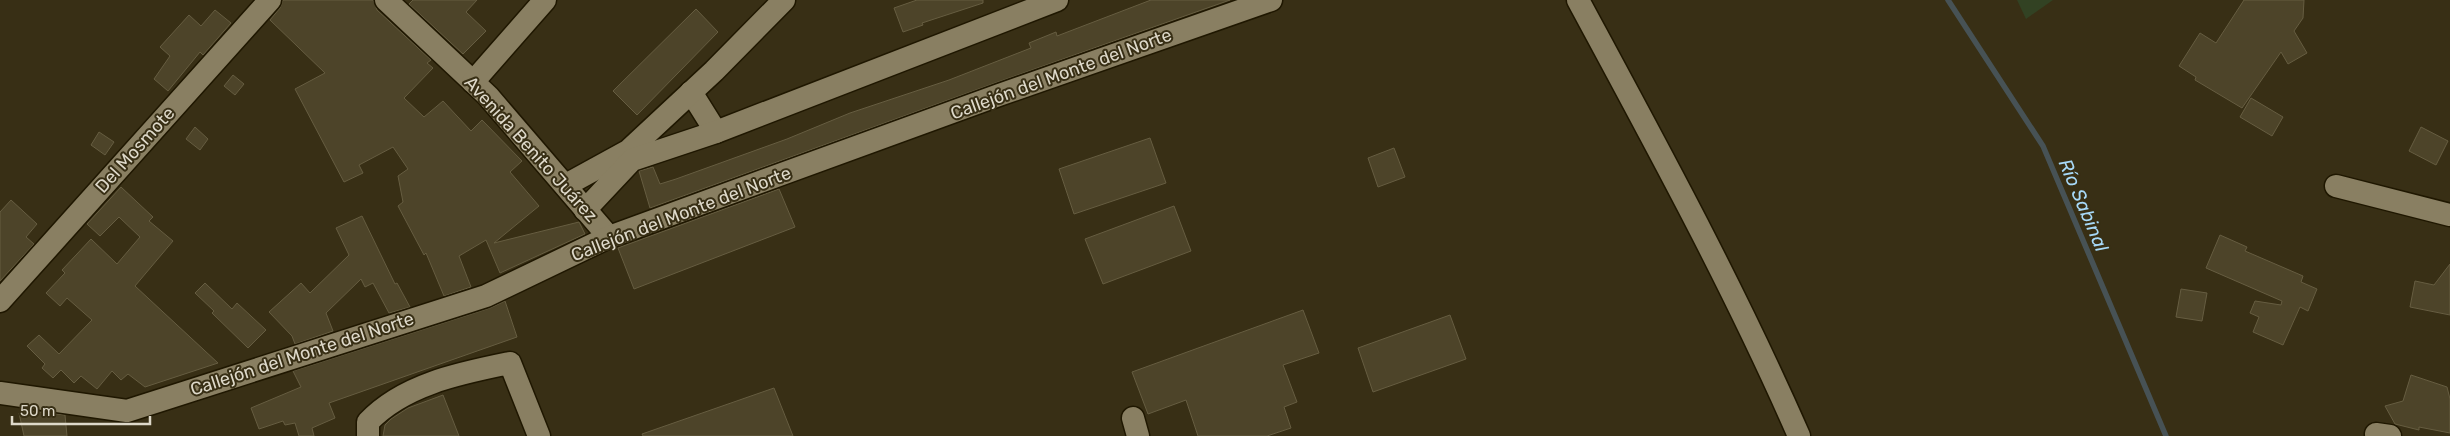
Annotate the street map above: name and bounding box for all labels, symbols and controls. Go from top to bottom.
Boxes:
street label: Callejón del Monte del Norte [947,24,1175,124]
street label: Avenida Benito Juárez [460,72,602,226]
street label: Del Mosmote [91,102,179,198]
water label: Río Sabinal [2054,155,2114,255]
street label: Callejón del Monte del Norte [568,162,794,266]
street label: Callejón del Monte del Norte [187,307,417,401]
scale bar [12,394,150,426]
text: 50 m [20,402,55,420]

